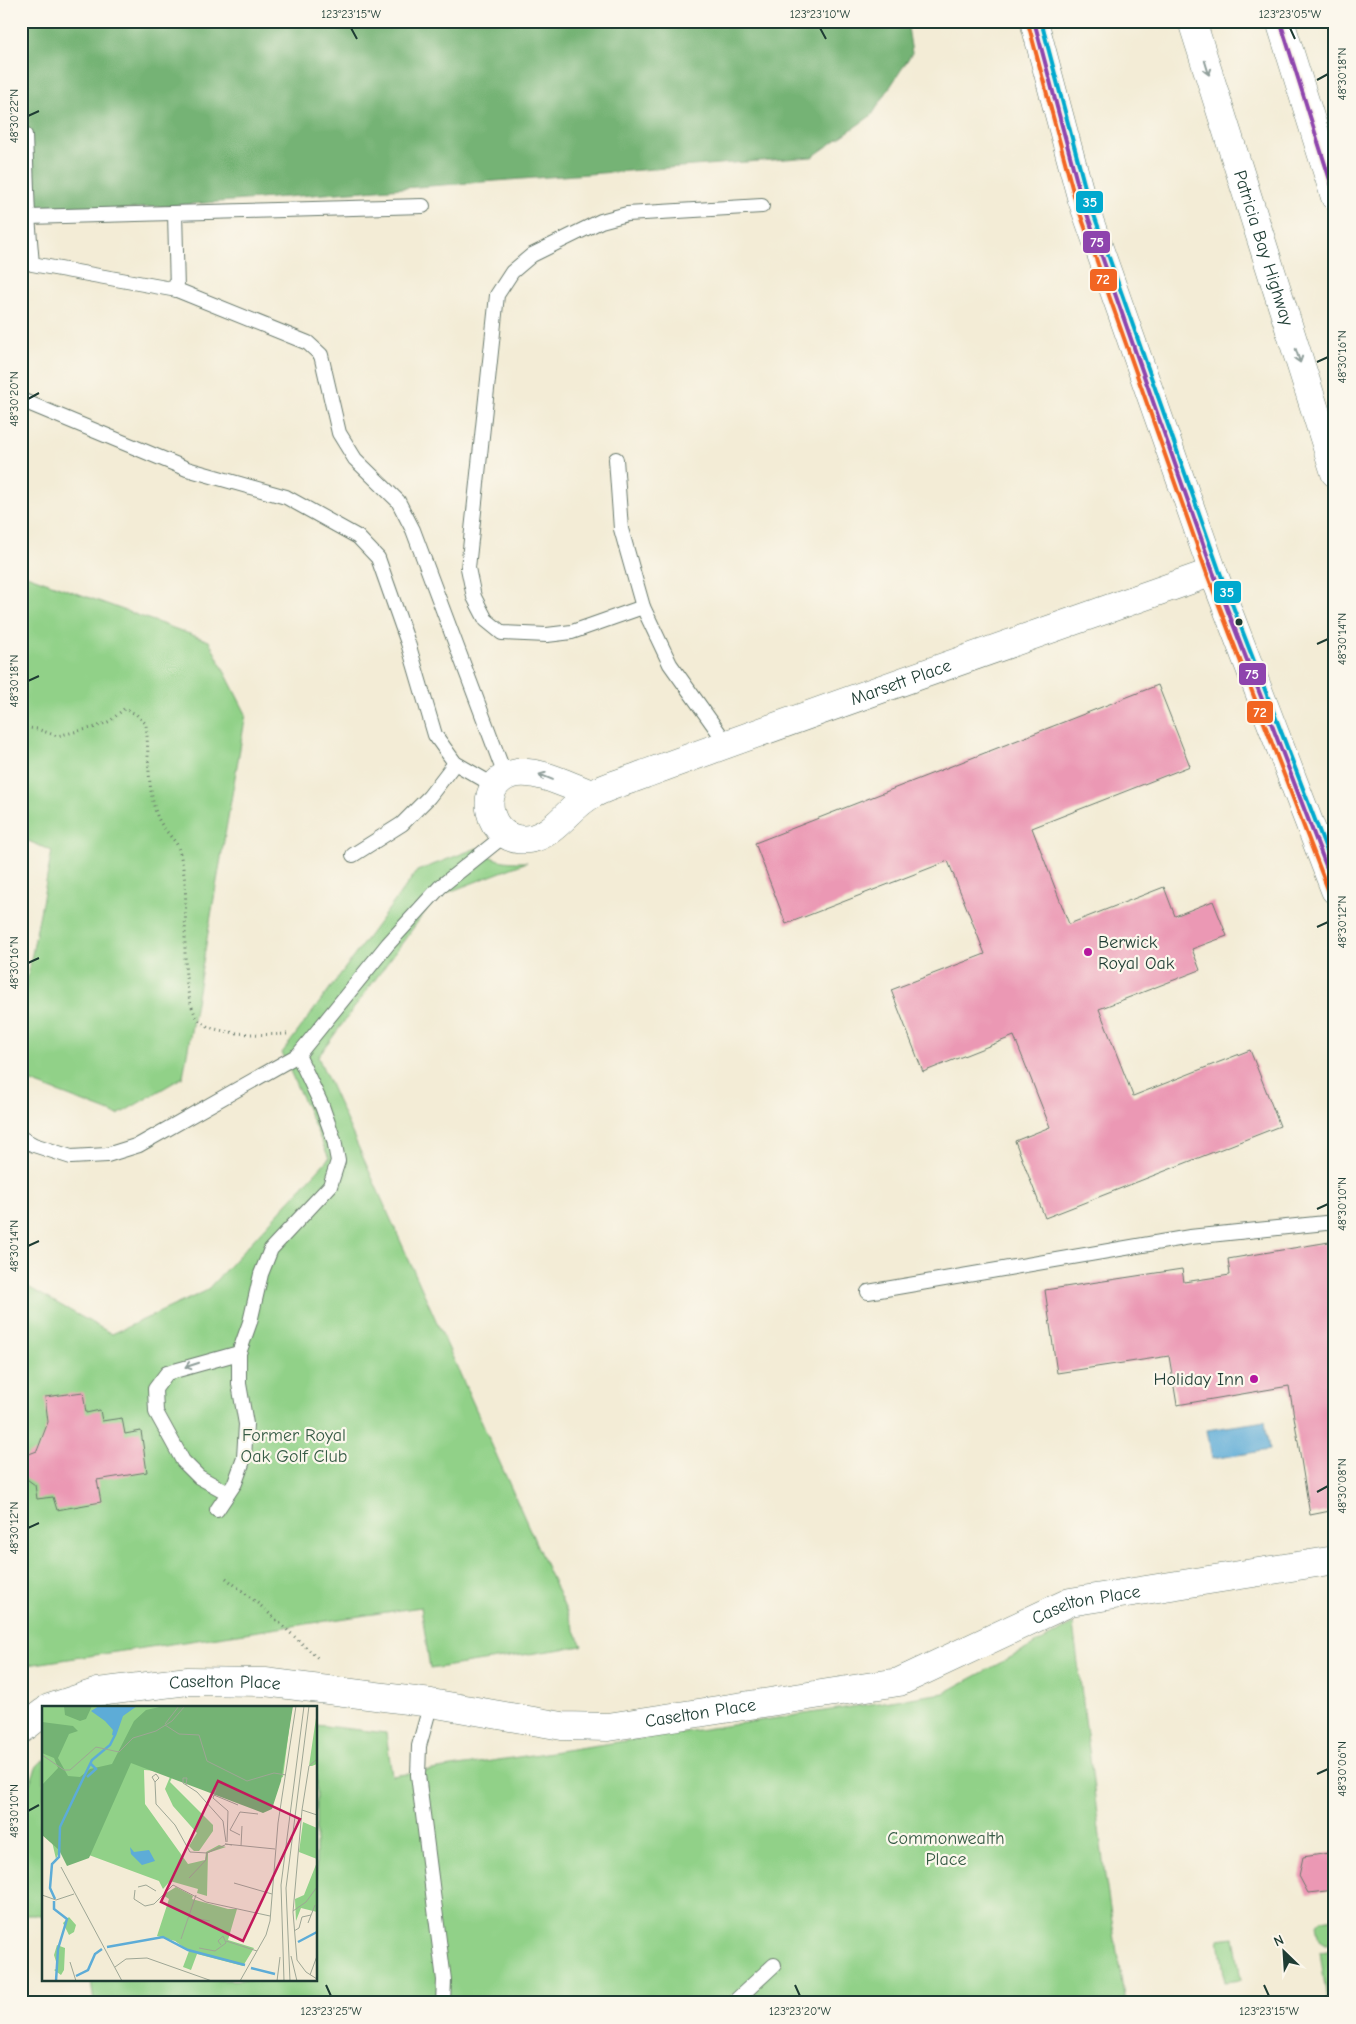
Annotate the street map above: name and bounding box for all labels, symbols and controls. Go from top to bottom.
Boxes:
text: 123°23'15"W [321,7,381,21]
text: 123°23'10"W [790,7,851,21]
text: 123°23'05"W [1259,7,1322,21]
text: 48°30'18"N [1335,48,1349,100]
one-way arrow [1202,59,1212,75]
text: 48°30'22"N [7,89,21,143]
street label: Patricia Bay Highway [1229,168,1298,329]
line badge: 35 [1075,190,1104,214]
text: 35 [1083,194,1097,211]
line badge: 75 [1082,230,1111,254]
text: 75 [1090,234,1104,251]
line badge: 72 [1089,268,1118,292]
text: 72 [1096,271,1110,288]
text: 48°30'16"N [1335,330,1349,384]
one-way arrow [1293,348,1303,364]
text: 48°30'20"N [7,371,21,427]
line badge: 35 [1213,580,1242,604]
text: 35 [1220,584,1234,601]
text: 48°30'14"N [1335,613,1349,665]
unlabelled marker [1234,617,1244,627]
text: 48°30'18"N [7,655,21,707]
street label: Marsett Place [848,655,954,710]
line badge: 75 [1238,662,1267,686]
text: 75 [1245,666,1259,683]
line badge: 72 [1246,700,1274,724]
text: 72 [1253,704,1267,721]
one-way arrow [539,772,554,782]
text: 48°30'12"N [1335,896,1349,948]
place label: Berwick Royal Oak [1098,932,1175,974]
text: 48°30'16"N [7,936,21,990]
marker: Berwick Royal Oak [1082,946,1094,958]
text: 48°30'10"N [1335,1177,1349,1231]
text: 48°30'14"N [7,1220,21,1272]
one-way arrow [184,1361,200,1371]
place label: Holiday Inn [1154,1369,1244,1390]
marker: Holiday Inn [1248,1373,1260,1385]
park label: Former Royal Oak Golf Club [241,1425,347,1467]
text: 48°30'08"N [1335,1458,1349,1514]
text: 48°30'12"N [7,1502,21,1554]
street label: Caselton Place [1029,1580,1142,1629]
street label: Caselton Place [168,1670,282,1694]
street label: Caselton Place [643,1694,757,1732]
inset map [42,1706,318,1982]
text: 48°30'06"N [1335,1741,1349,1797]
text: 48°30'10"N [7,1784,21,1838]
park label: Commonwealth Place [887,1828,1005,1870]
north arrow [1258,1926,1308,1976]
text: N [1271,1931,1286,1950]
text: 123°23'25"W [300,2004,362,2018]
text: 123°23'20"W [769,2004,832,2018]
text: 123°23'15"W [1239,2004,1299,2018]

